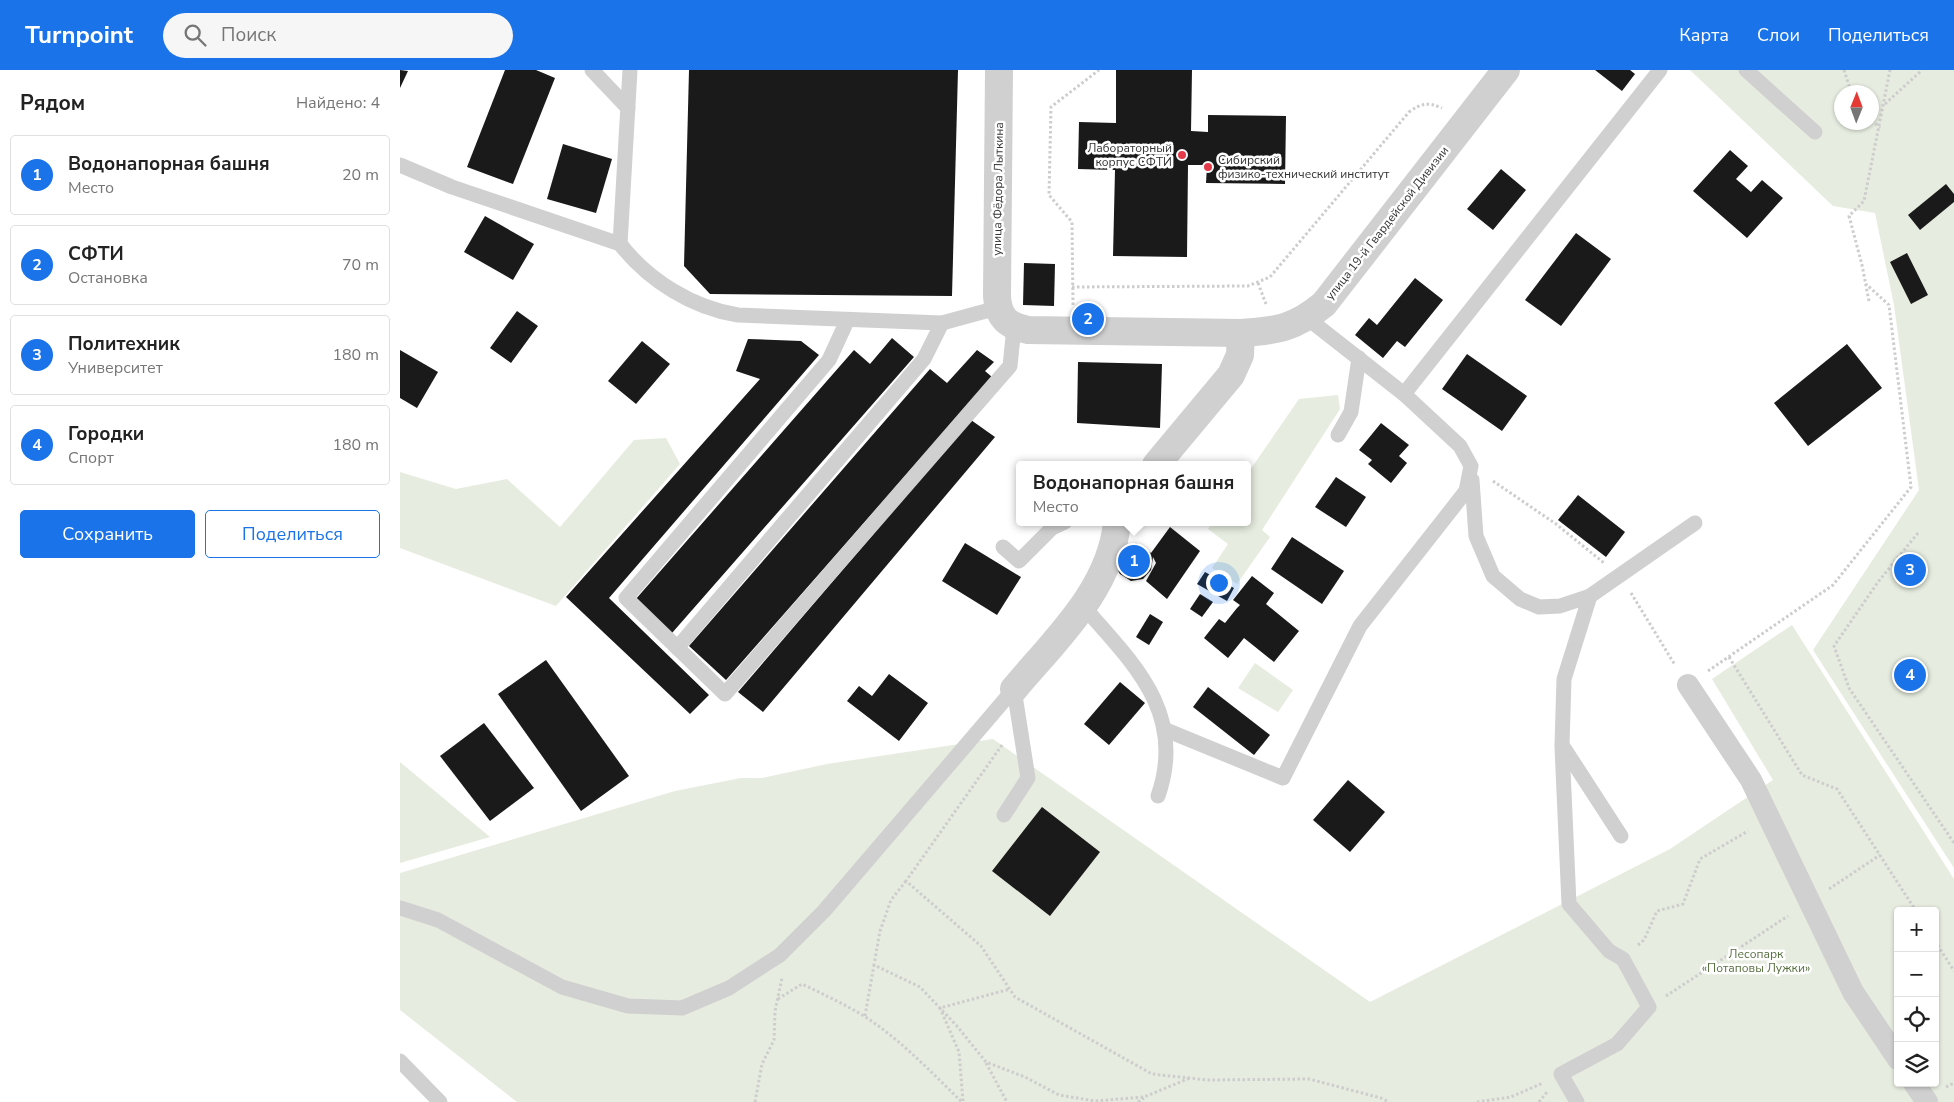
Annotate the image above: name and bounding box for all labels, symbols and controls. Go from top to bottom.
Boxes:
search box [163,13,513,58]
text: Turnpoint [25,19,133,51]
icon: search [181,21,209,49]
text: Поиск [221,22,276,48]
text: Карта [1679,23,1729,47]
text: Слои [1757,23,1800,47]
text: Поделиться [1828,23,1929,47]
north arrow [1834,85,1879,130]
text: Рядом [20,89,85,117]
text: Найдено: 4 [296,92,380,114]
street label: улица Фёдора Лыткина [989,122,1007,256]
place label: Лабораторный корпус СФТИ [1087,140,1172,170]
street label: улица 19-й Гвардейской Дивизии [1322,143,1452,303]
marker: Лабораторный корпус СФТИ [1176,149,1188,161]
text: Водонапорная башня [68,151,270,177]
place label: Сибирский физико-технический институт [1218,152,1390,182]
marker: Сибирский физико-технический институт [1202,161,1214,173]
text: 1 [32,164,42,186]
text: 20 m [342,164,379,186]
text: Место [68,177,114,199]
text: СФТИ [68,241,124,267]
text: 2 [32,254,42,276]
text: 70 m [342,254,379,276]
text: Остановка [68,267,148,289]
pin: 2 [1072,300,1104,338]
text: Политехник [68,331,180,357]
text: 3 [32,344,42,366]
text: 180 m [332,344,379,366]
text: Университет [68,357,163,379]
text: Городки [68,421,144,447]
text: 4 [32,434,42,456]
text: 180 m [332,434,379,456]
text: Спорт [68,447,114,469]
popup [1016,461,1251,526]
text: Водонапорная башня [1033,470,1234,496]
text: Место [1033,496,1079,518]
button: Сохранить [20,510,195,558]
button: Поделиться [205,510,380,558]
pin: 1 [1118,542,1150,580]
pin: 3 [1894,551,1926,589]
your location [1206,570,1232,596]
pin: 4 [1894,656,1926,694]
map controls [1894,907,1939,1087]
button: + [1894,907,1939,952]
park label: Лесопарк «Потаповы Лужки» [1702,946,1810,976]
button: − [1894,952,1939,997]
button: locate [1894,997,1939,1042]
button: layers [1894,1042,1939,1087]

